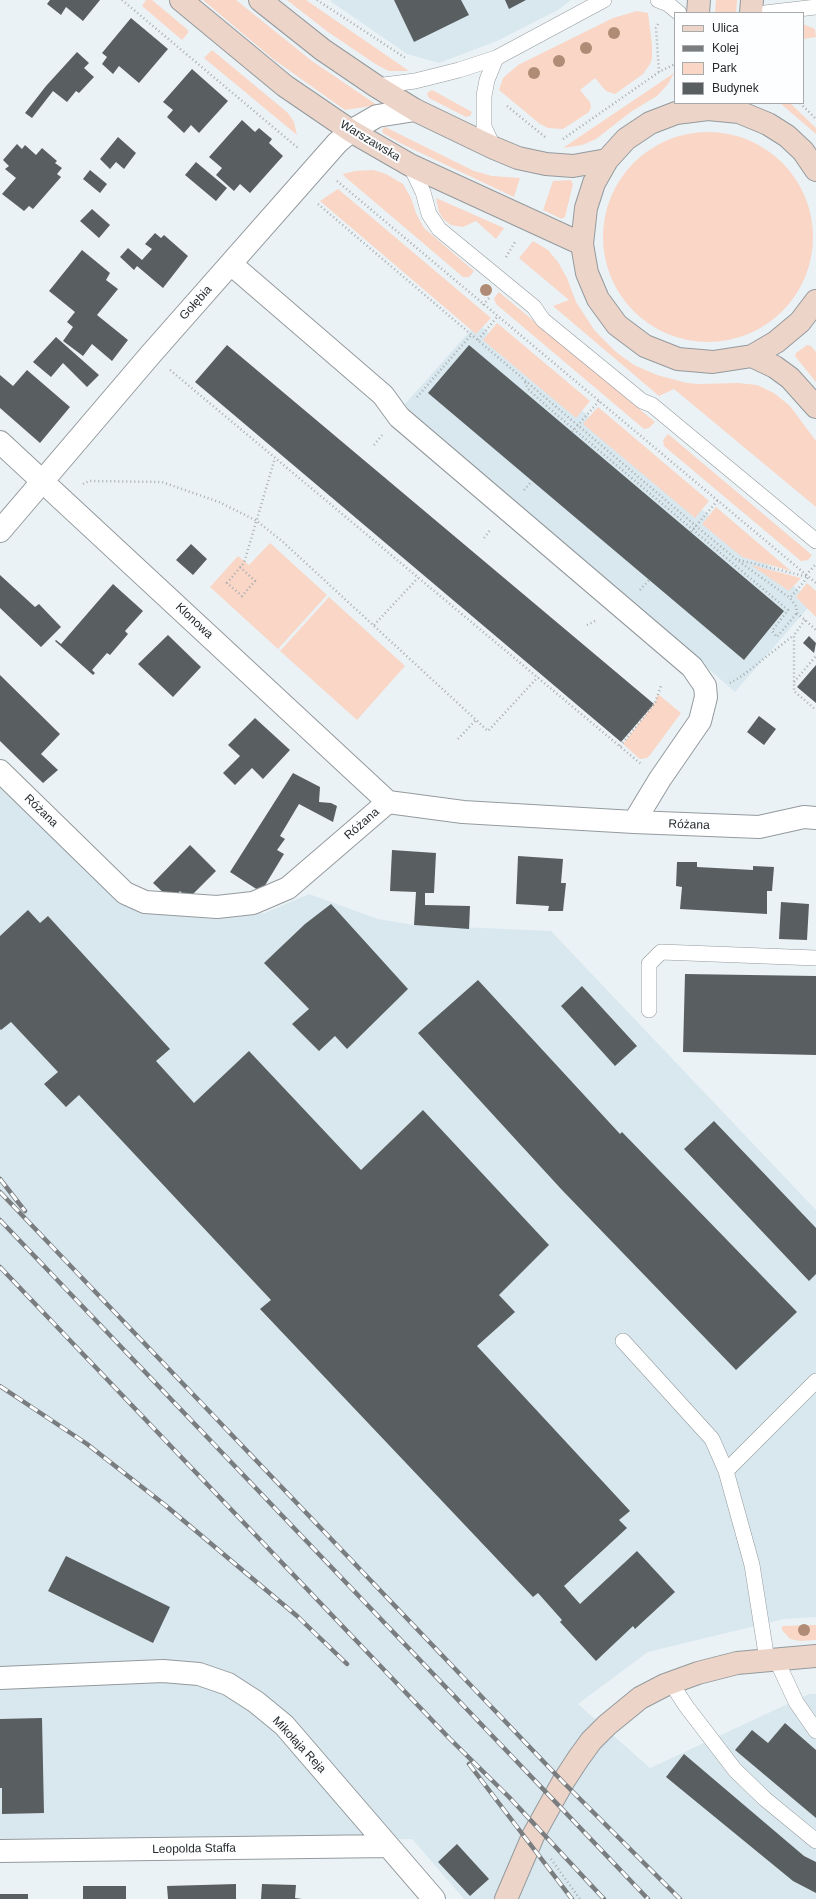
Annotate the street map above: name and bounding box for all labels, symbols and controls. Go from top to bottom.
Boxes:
legend [674,12,804,104]
text: Ulica [712,21,739,35]
text: Kolej [712,41,739,55]
text: Park [712,61,737,75]
text: Budynek [712,81,759,95]
street label: Warszawska [337,117,403,165]
street label: Gołębia [177,283,215,323]
street label: Klonowa [172,600,216,642]
street label: Różana [21,791,61,831]
street label: Różana [342,805,382,843]
street label: Różana [668,817,710,833]
street label: Mikołaja Reja [269,1714,329,1776]
street label: Leopolda Staffa [152,1841,236,1857]

